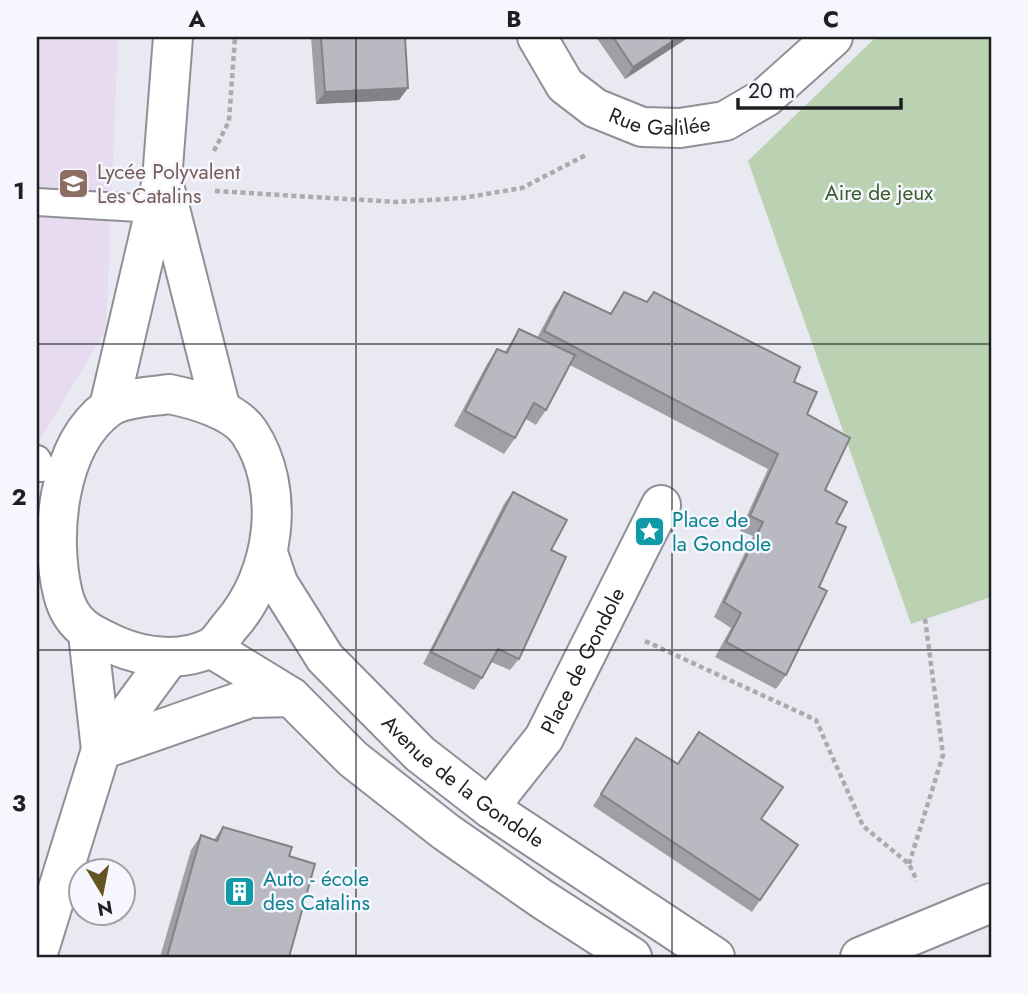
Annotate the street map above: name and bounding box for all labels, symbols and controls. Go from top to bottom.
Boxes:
text: A [188,2,206,36]
text: B [506,2,522,36]
text: C [823,2,839,36]
scale bar [738,66,900,110]
text: 20 m [748,76,795,106]
street label: Rue Galilée [604,100,713,143]
place label: Lycée Polyvalent Les Catalins [97,157,240,211]
school or university icon: Lycée Polyvalent Les Catalins [57,167,91,201]
text: 1 [13,174,25,208]
park label: Aire de jeux [825,178,933,208]
text: 2 [11,480,27,514]
place label: Place de la Gondole [672,505,771,559]
place icon: Place de la Gondole [632,515,666,549]
street label: Place de Gondole [533,582,632,739]
street label: Avenue de la Gondole [375,708,550,855]
text: 3 [12,786,26,820]
north arrow [66,858,136,928]
place label: Auto - école des Catalins [263,864,370,918]
building icon: Auto - école des Catalins [223,874,257,908]
text: N [95,894,115,923]

